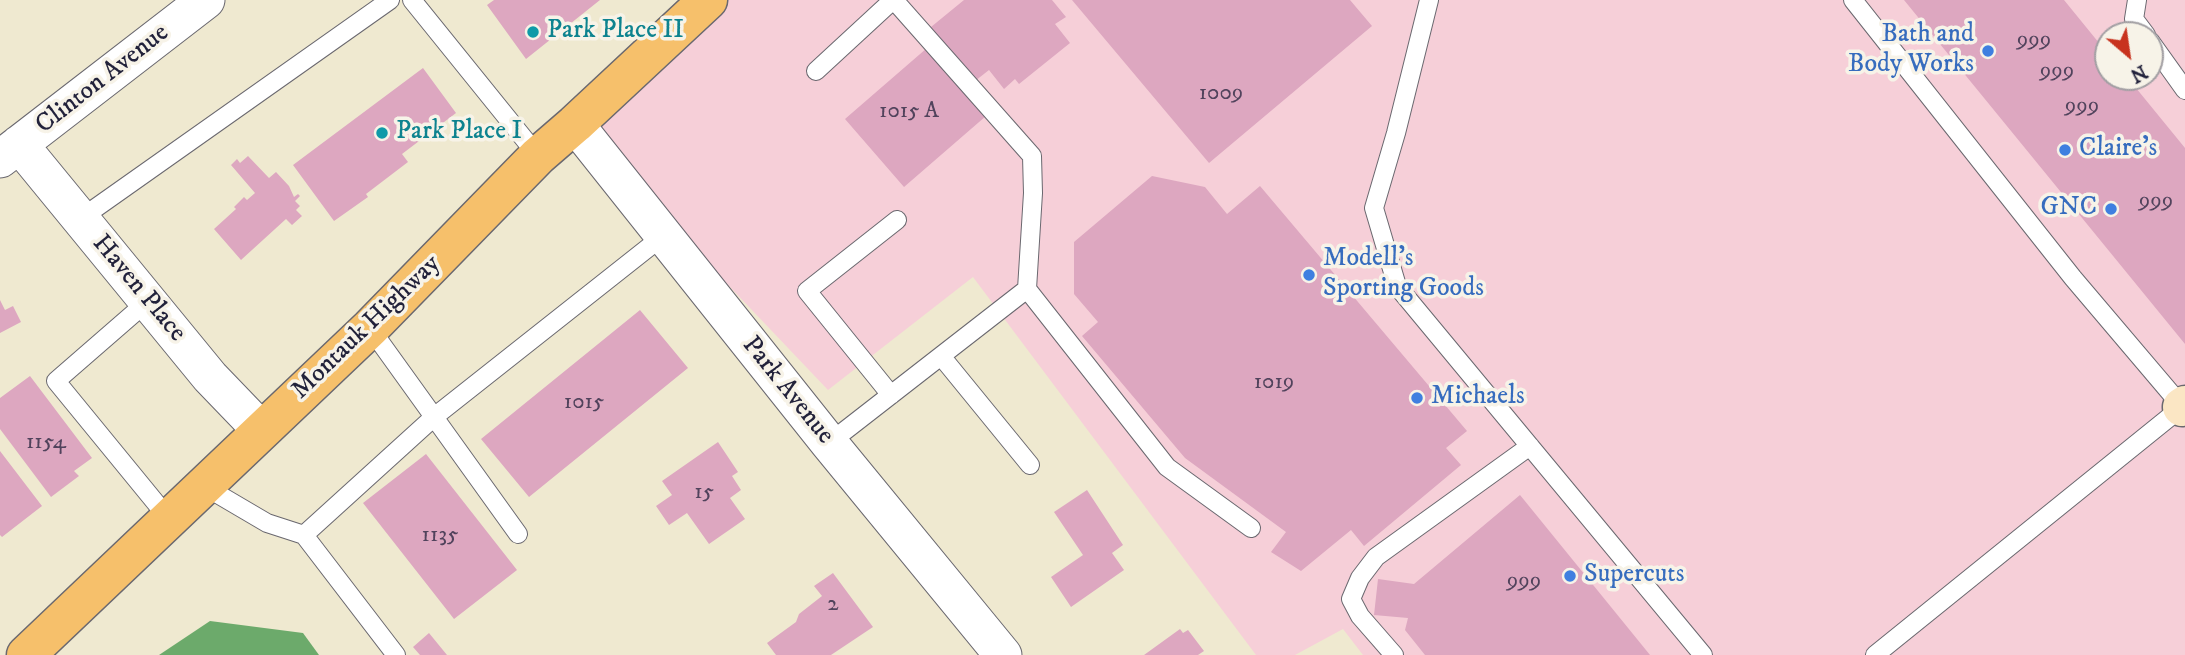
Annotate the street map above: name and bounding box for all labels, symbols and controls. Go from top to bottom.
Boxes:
place label: Park Place II [547,16,684,48]
street label: Clinton Avenue [30,18,176,142]
place label: Bath and Body Works [1848,20,1974,82]
north arrow [2094,21,2164,91]
marker: Park Place II [525,24,541,40]
house number: 999 [2017,27,2051,55]
marker: Bath and Body Works [1980,43,1996,59]
house number: 999 [2040,58,2074,86]
text: N [2126,59,2151,87]
house number: 1009 [1199,80,1243,108]
house number: 999 [2065,93,2099,121]
house number: 1015 A [879,98,939,126]
place label: Park Place I [396,117,522,149]
marker: Park Place I [374,125,390,141]
place label: Claire's [2079,134,2157,166]
marker: Claire's [2057,142,2073,158]
house number: 999 [2139,188,2173,216]
place label: GNC [2040,193,2097,225]
marker: GNC [2103,201,2119,217]
street label: Haven Place [84,229,192,349]
place label: Modell's Sporting Goods [1323,244,1484,306]
street label: Montauk Highway [286,249,448,407]
marker: Modell's Sporting Goods [1301,267,1317,283]
street label: Park Avenue [734,331,840,451]
house number: 1019 [1254,369,1294,397]
place label: Michaels [1431,382,1525,414]
house number: 1015 [564,389,604,417]
marker: Michaels [1409,390,1425,406]
house number: 1154 [26,429,66,457]
house number: 15 [694,479,714,507]
house number: 1135 [422,522,458,550]
place label: Supercuts [1584,560,1684,592]
house number: 999 [1507,568,1541,596]
marker: Supercuts [1562,568,1578,584]
house number: 2 [827,591,839,619]

